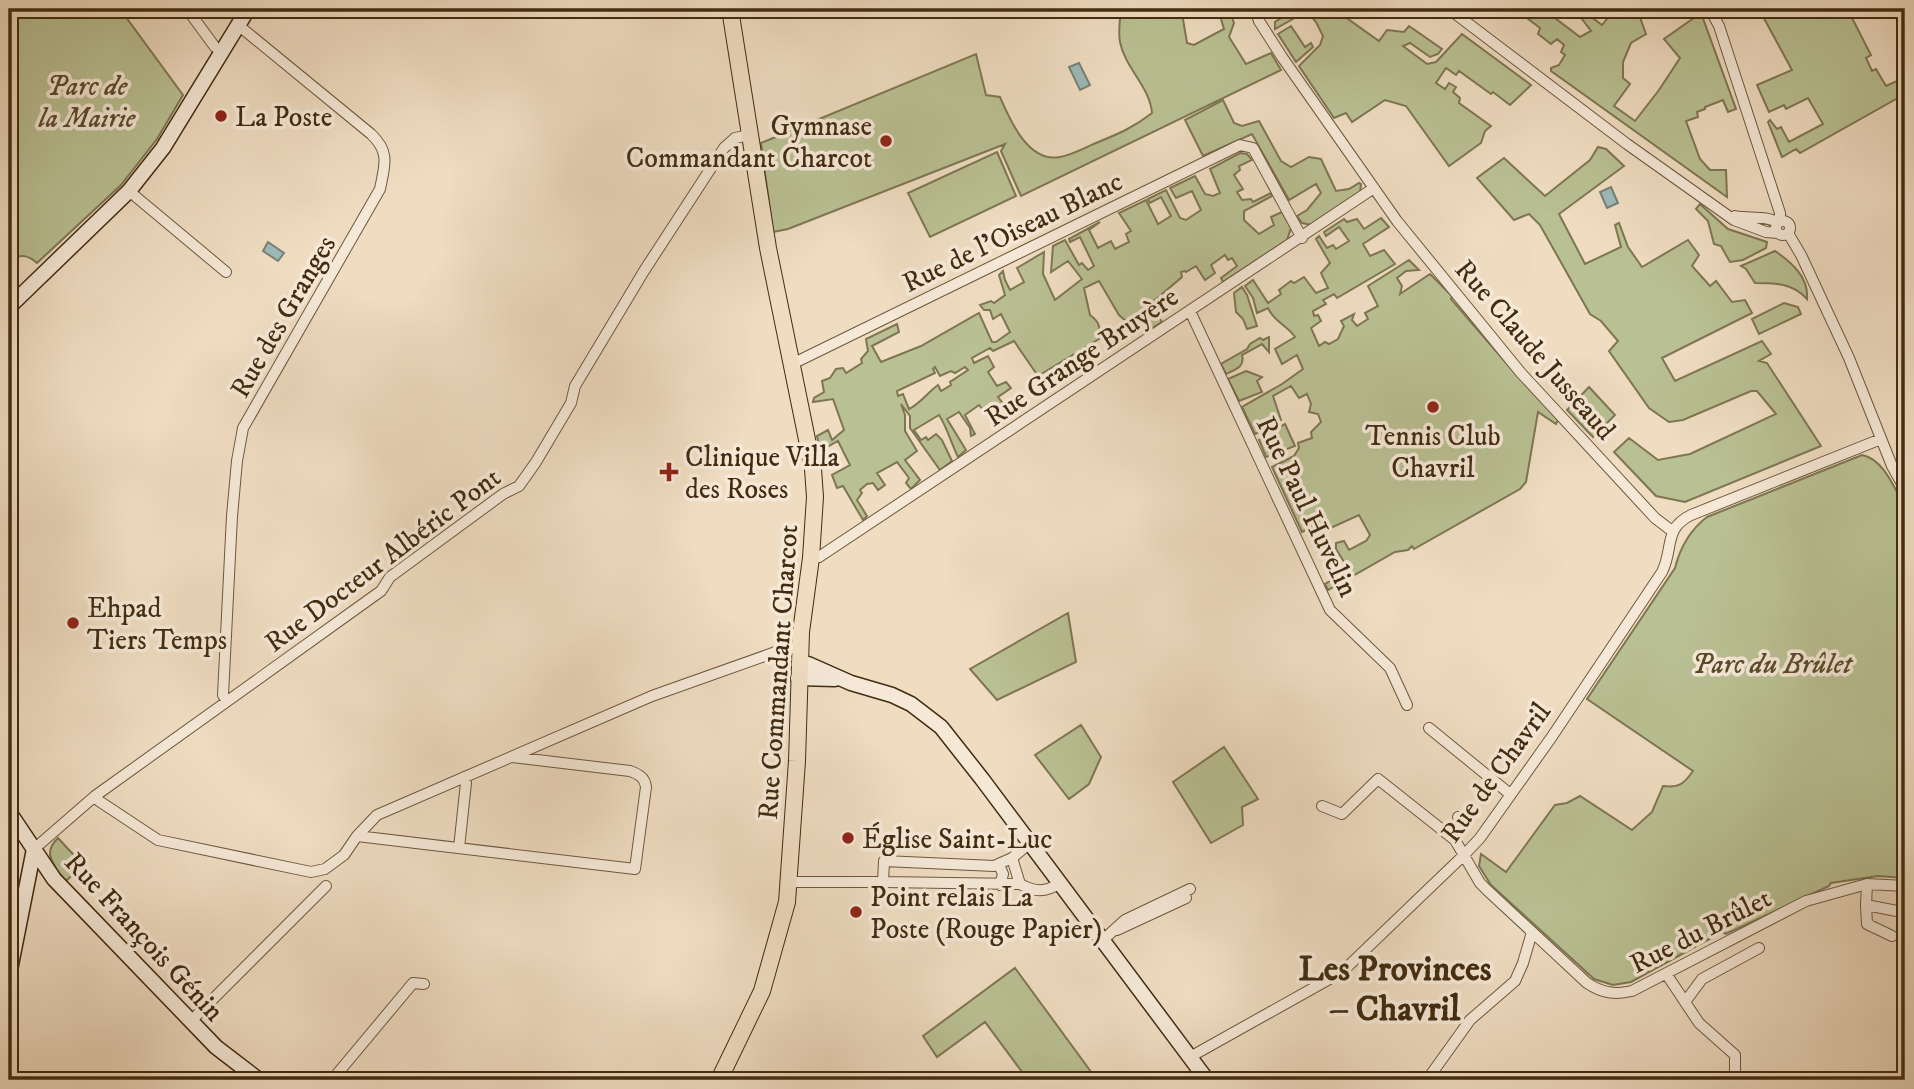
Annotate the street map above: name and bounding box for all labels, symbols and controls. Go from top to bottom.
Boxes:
park label: Parc de la Mairie [38,69,137,136]
place label: La Poste [235,100,332,135]
marker: La Poste [213,108,229,124]
place label: Gymnase Commandant Charcot [626,109,872,176]
marker: Gymnase Commandant Charcot [878,133,894,149]
street label: Rue de l'Oiseau Blanc [897,164,1129,301]
street label: Rue des Granges [223,229,344,404]
street label: Rue Claude Jusseaud [1447,253,1623,447]
street label: Rue Grange Bruyère [978,280,1185,435]
marker: Tennis Club Chavril [1425,399,1441,415]
street label: Rue Paul Huvelin [1248,411,1366,603]
place label: Tennis Club Chavril [1365,419,1501,486]
place label: Clinique Villa des Roses [685,440,840,507]
street label: Rue Docteur Albéric Pont [258,460,508,660]
marker: Clinique Villa des Roses [659,462,679,482]
street label: Rue Commandant Charcot [751,523,806,821]
place label: Ehpad Tiers Temps [87,591,227,658]
marker: Ehpad Tiers Temps [65,615,81,631]
park label: Parc du Brûlet [1692,647,1854,682]
street label: Rue de Chavril [1434,695,1559,850]
place label: Église Saint-Luc [862,822,1052,857]
marker: Église Saint-Luc [840,830,856,846]
street label: Rue François Génin [57,845,231,1029]
place label: Point relais La Poste (Rouge Papier) [870,880,1102,947]
street label: Rue du Brûlet [1624,881,1777,982]
marker: Point relais La Poste (Rouge Papier) [848,904,864,920]
district label: Les Provinces – Chavril [1298,948,1492,1032]

